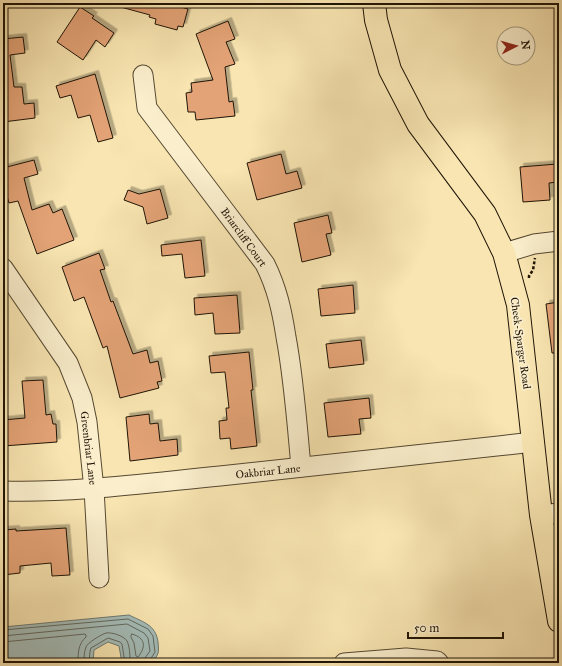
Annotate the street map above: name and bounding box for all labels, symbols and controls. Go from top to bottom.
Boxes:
north arrow [496,26,536,66]
text: N [518,40,532,51]
street label: Briarcliff Court [218,205,269,269]
street label: Cheek-Sparger Road [508,296,533,390]
street label: Greenbriar Lane [78,411,100,486]
street label: Oakbriar Lane [235,462,301,481]
scale bar [408,614,503,640]
text: 50 m [414,621,439,635]

